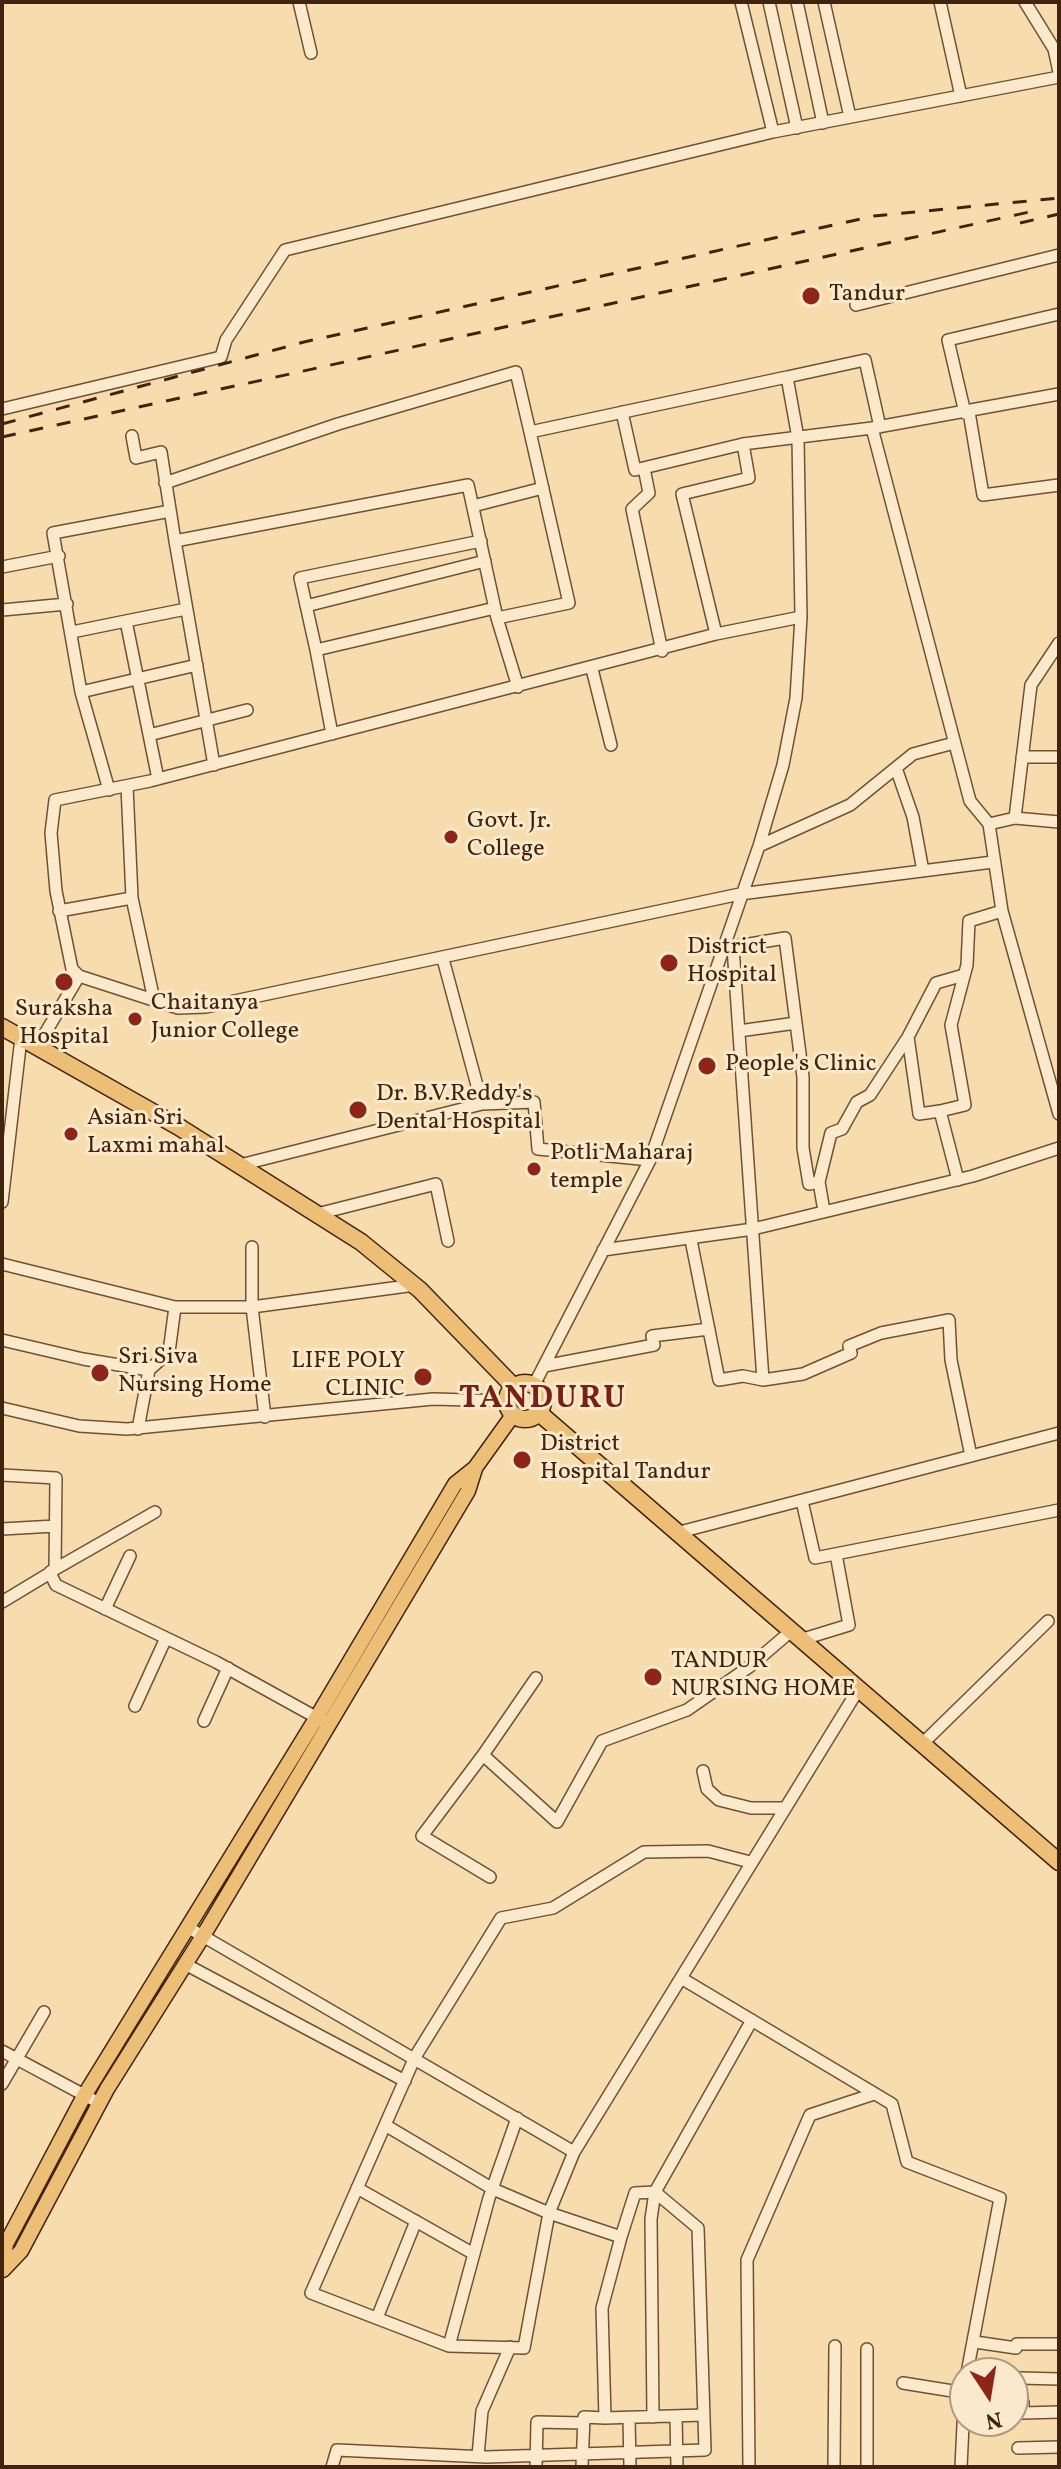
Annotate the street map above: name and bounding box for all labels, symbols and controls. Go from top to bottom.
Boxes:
place label: Tandur [829,282,905,310]
marker: Tandur [800,285,822,307]
place label: Govt. Jr. College [467,809,551,865]
marker: Govt. Jr. College [442,828,460,846]
place label: District Hospital [687,935,777,991]
marker: District Hospital [658,952,680,974]
marker: Suraksha Hospital [53,971,75,993]
place label: Chaitanya Junior College [151,991,299,1047]
place label: Suraksha Hospital [15,997,113,1053]
marker: Chaitanya Junior College [126,1010,144,1028]
place label: People's Clinic [725,1052,876,1080]
marker: People's Clinic [696,1055,718,1077]
place label: Dr. B.V.Reddy's Dental Hospital [376,1082,541,1138]
marker: Dr. B.V.Reddy's Dental Hospital [347,1099,369,1121]
place label: Asian Sri Laxmi mahal [87,1106,225,1162]
marker: Asian Sri Laxmi mahal [62,1125,80,1143]
place label: Potli Maharaj temple [550,1141,693,1197]
marker: Potli Maharaj temple [525,1160,543,1178]
place label: Sri Siva Nursing Home [118,1345,272,1401]
place label: LIFE POLY CLINIC [291,1349,405,1405]
marker: Sri Siva Nursing Home [89,1362,111,1384]
marker: LIFE POLY CLINIC [412,1366,434,1388]
district label: TANDURU [459,1382,627,1420]
place label: District Hospital Tandur [540,1432,710,1488]
marker: District Hospital Tandur [511,1449,533,1471]
place label: TANDUR NURSING HOME [671,1649,856,1705]
marker: TANDUR NURSING HOME [642,1666,664,1688]
north arrow [949,2357,1029,2437]
text: N [983,2402,1005,2436]

